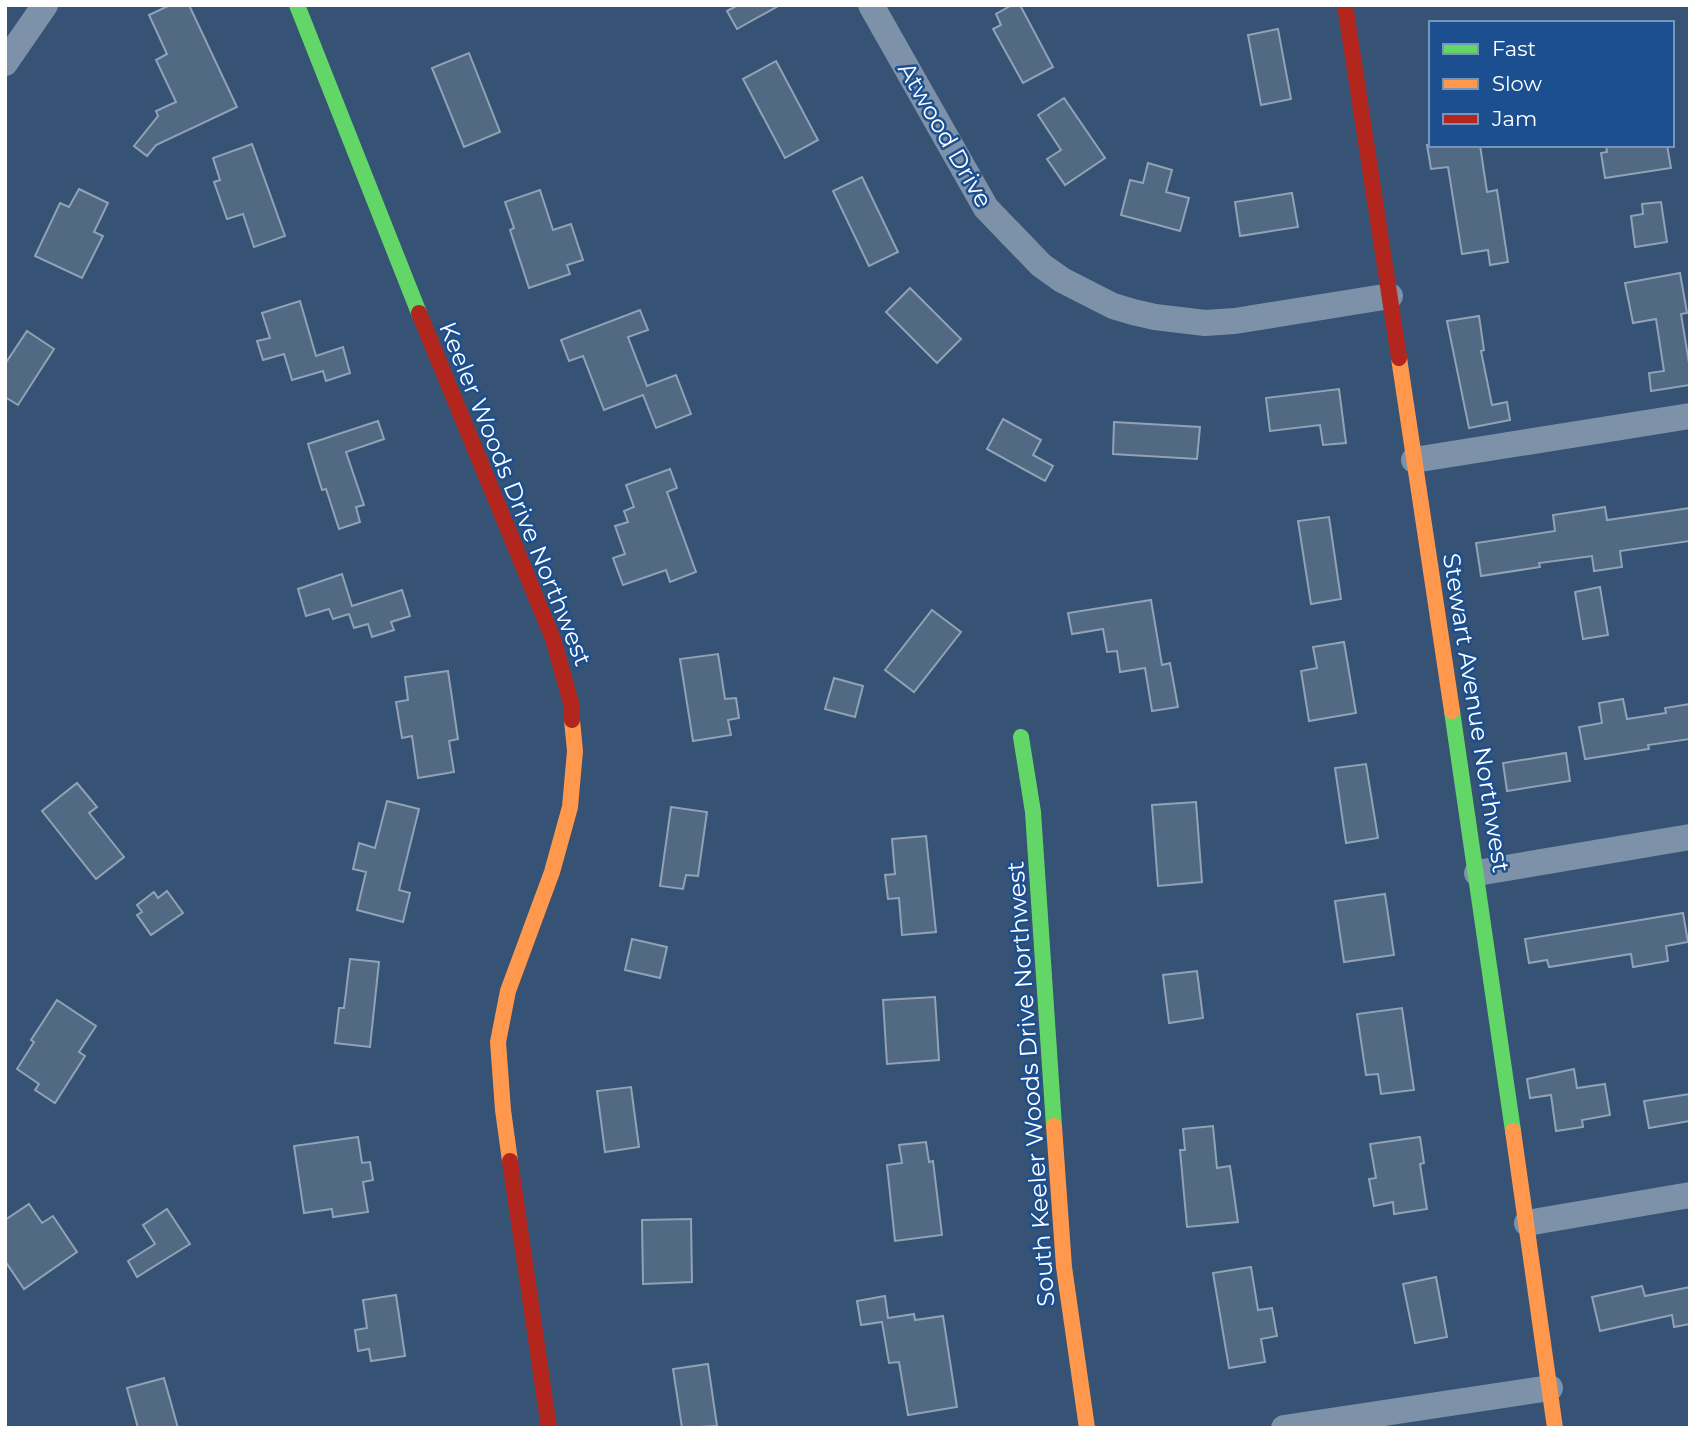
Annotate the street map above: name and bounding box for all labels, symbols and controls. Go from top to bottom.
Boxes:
legend [1429,21,1674,147]
text: Fast [1492,36,1536,61]
street label: Atwood Drive [892,57,999,213]
text: Slow [1492,71,1542,96]
text: Jam [1491,106,1537,131]
street label: Keeler Woods Drive Northwest [433,318,598,670]
street label: Stewart Avenue Northwest [1437,551,1516,875]
street label: South Keeler Woods Drive Northwest [1000,860,1061,1308]

